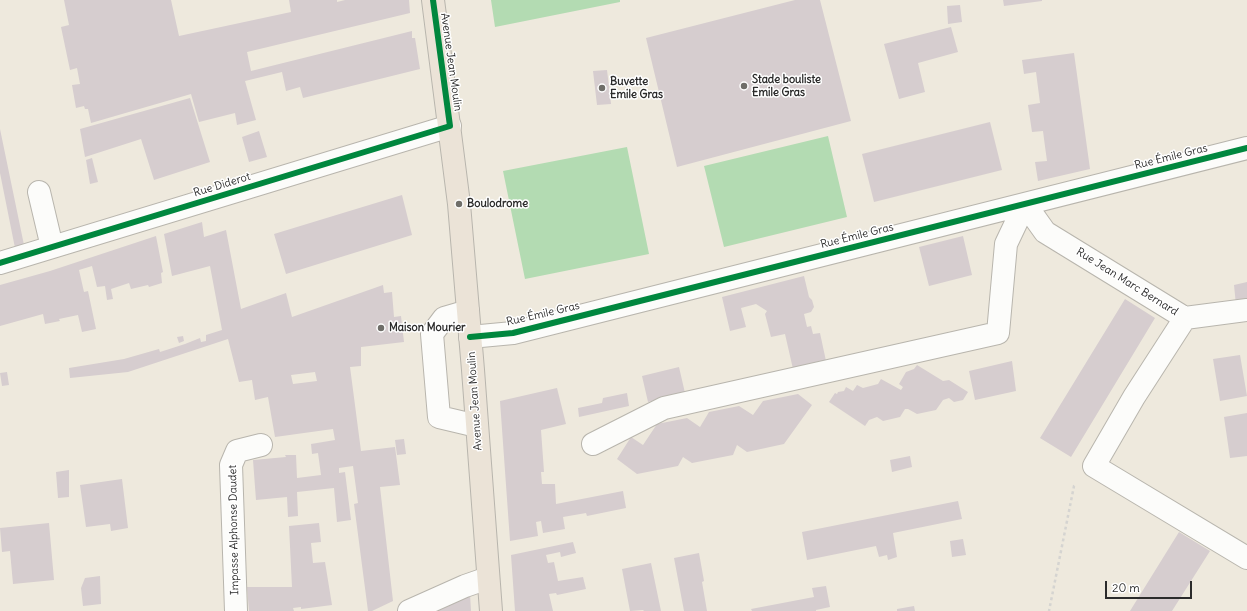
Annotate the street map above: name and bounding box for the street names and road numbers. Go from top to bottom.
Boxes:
street label: Avenue Jean Moulin [438,12,464,112]
street label: Rue Émile Gras [1133,142,1209,172]
street label: Rue Diderot [192,170,252,200]
street label: Rue Émile Gras [819,221,895,251]
street label: Rue Jean Marc Bernard [1074,245,1180,319]
street label: Rue Émile Gras [505,299,581,329]
street label: Avenue Jean Moulin [465,351,485,451]
street label: Impasse Alphonse Daudet [226,465,242,595]

